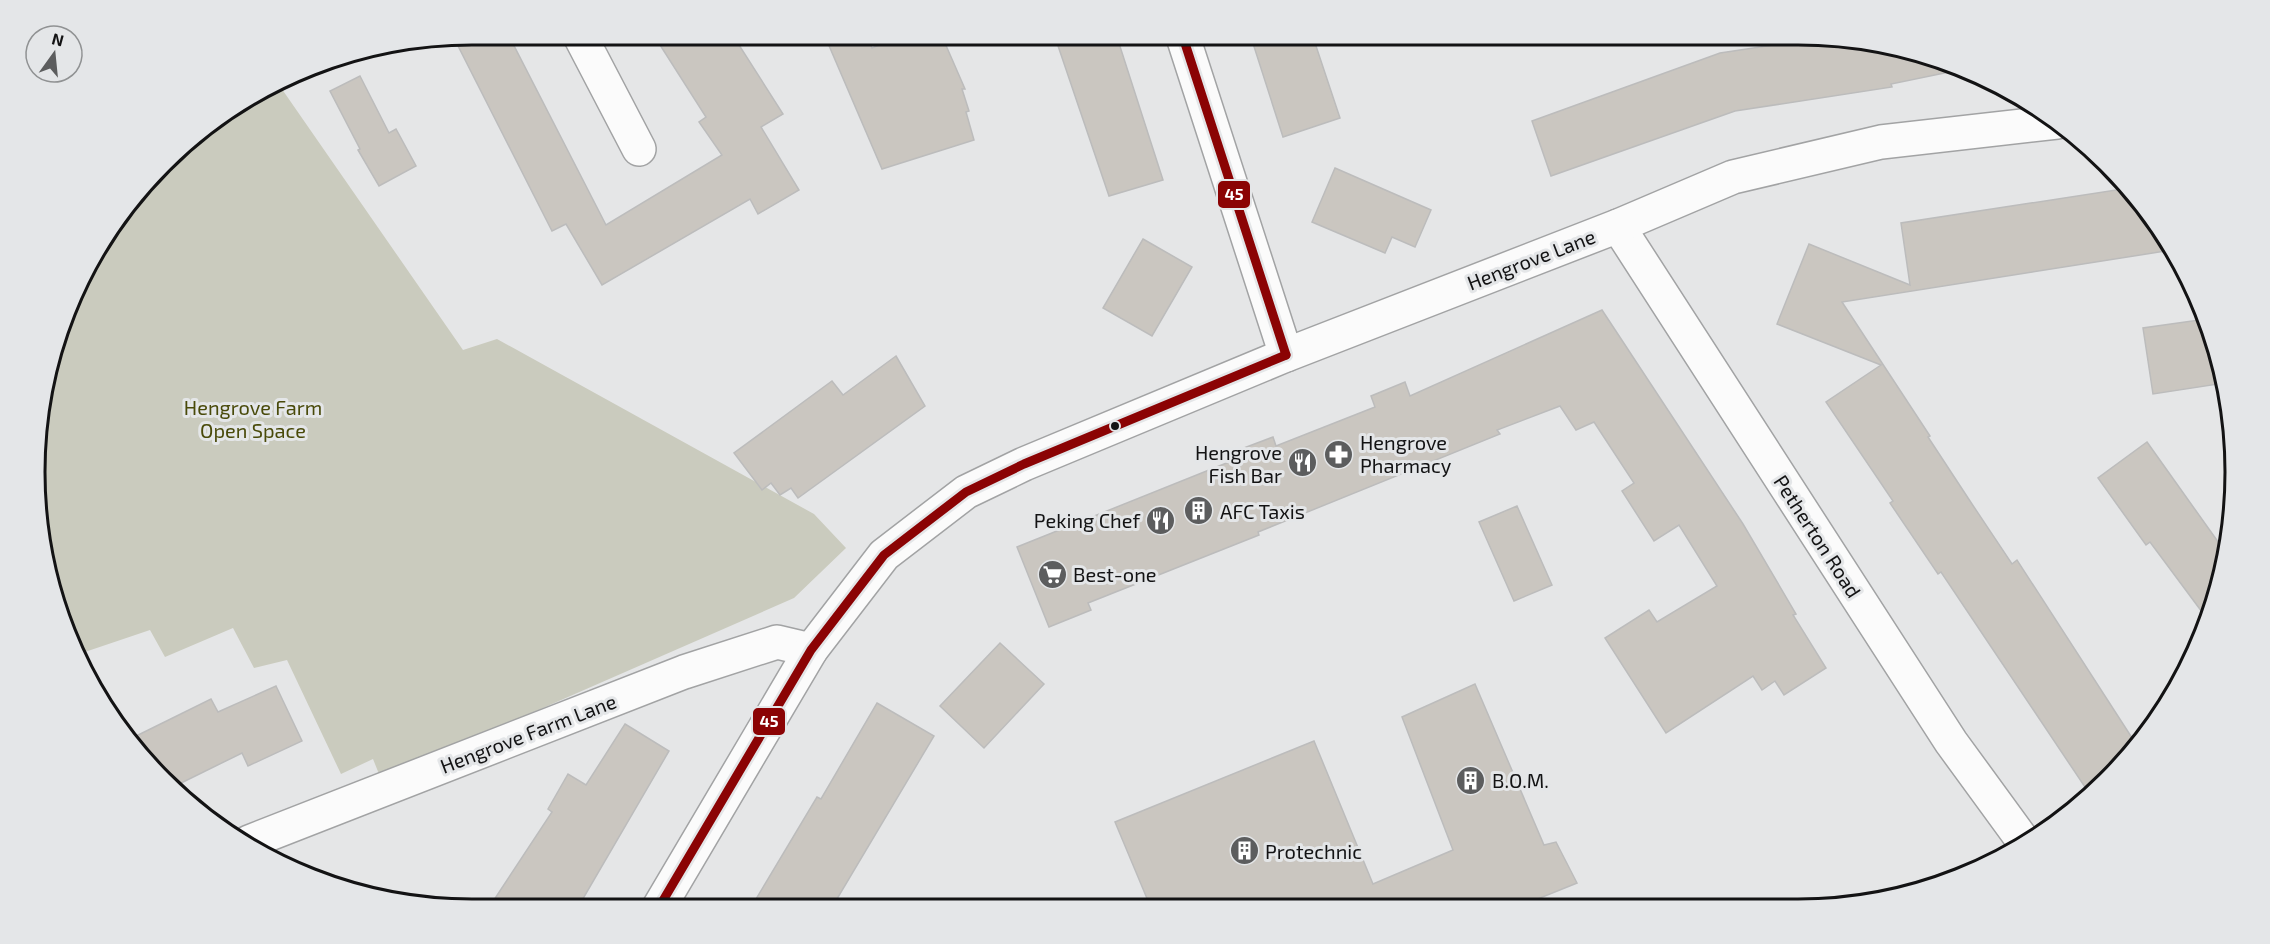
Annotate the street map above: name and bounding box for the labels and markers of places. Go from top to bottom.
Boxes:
unlabelled marker [1109,420,1121,432]
place label: Hengrove Pharmacy [1360,430,1452,477]
pharmacy icon: Hengrove Pharmacy [1323,438,1355,470]
place label: Hengrove Fish Bar [1195,440,1282,487]
restaurant icon: Hengrove Fish Bar [1287,447,1319,479]
building icon: AFC Taxis [1183,495,1215,527]
place label: AFC Taxis [1220,499,1305,523]
restaurant icon: Peking Chef [1145,504,1177,536]
place label: Peking Chef [1034,508,1140,532]
supermarket icon: Best-one [1036,558,1068,590]
place label: Best-one [1073,562,1157,586]
building icon: B.O.M. [1455,764,1487,796]
place label: B.O.M. [1492,768,1549,792]
building icon: Protechnic [1228,835,1260,867]
place label: Protechnic [1265,839,1362,863]

